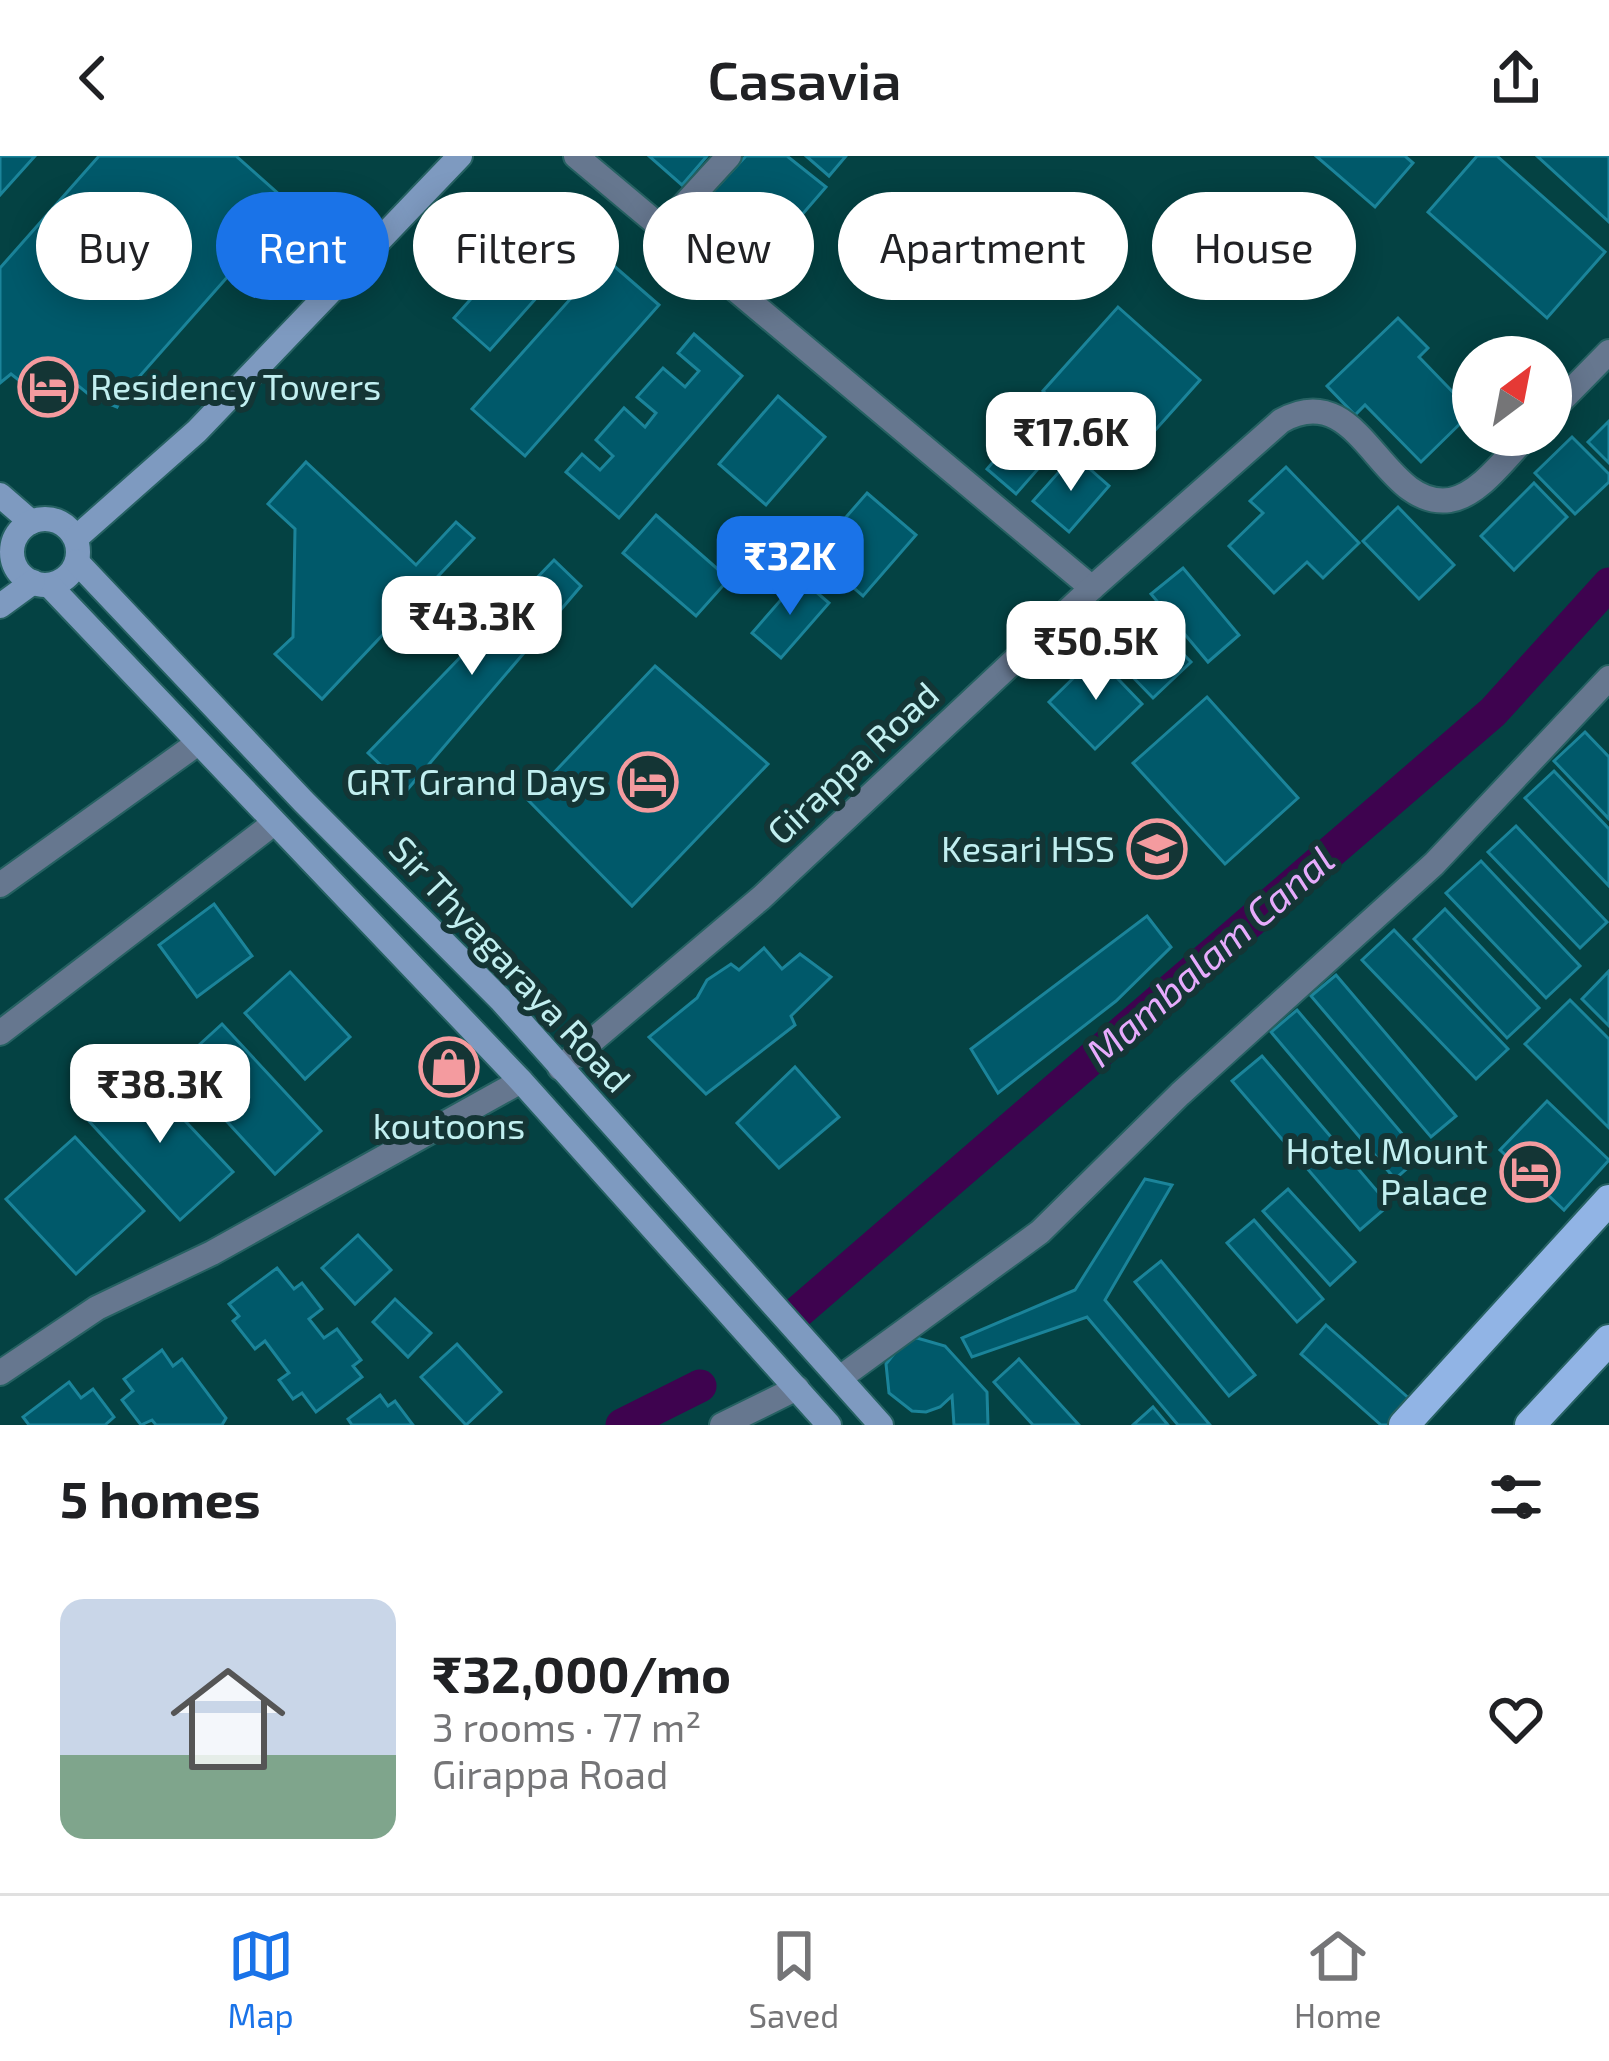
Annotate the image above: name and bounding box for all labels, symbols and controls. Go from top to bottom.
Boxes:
icon: back [60,45,126,111]
icon: share [1483,45,1549,111]
text: Casavia [707,46,902,111]
chip: Buy [36,192,192,300]
chip: Rent [216,192,389,300]
chip: Filters [413,192,619,300]
chip: New [643,192,814,300]
chip: Apartment [838,192,1128,300]
chip: House [1152,192,1356,300]
north arrow [1452,336,1572,456]
map controls [1452,336,1572,456]
hotel icon: Residency Towers [17,356,79,418]
place label: Residency Towers [90,364,381,407]
pin: ₹17.6K [973,392,1169,494]
text: ₹17.6K [1013,407,1129,454]
pin: ₹32K [719,516,861,618]
text: ₹32K [744,531,836,578]
pin: ₹43.3K [374,576,570,678]
text: ₹43.3K [409,591,535,638]
pin: ₹50.5K [998,601,1194,703]
text: ₹50.5K [1034,616,1158,663]
street label: Girappa Road [758,672,946,852]
hotel icon: GRT Grand Days [617,751,679,813]
place label: GRT Grand Days [346,759,606,802]
school or university icon: Kesari HSS [1126,818,1188,880]
street label: Sir Thyagaraya Road [382,826,641,1100]
place label: Kesari HSS [941,826,1115,869]
water label: Mambalam Canal [1076,835,1342,1075]
shop icon: koutoons [418,1036,480,1098]
pin: ₹38.3K [62,1044,258,1146]
text: ₹38.3K [97,1059,223,1106]
place label: koutoons [373,1103,525,1146]
place label: Hotel Mount Palace [1285,1128,1488,1212]
hotel icon: Hotel Mount Palace [1499,1141,1561,1203]
icon: filters [1483,1464,1549,1530]
text: 5 homes [60,1467,261,1528]
text: ₹32,000/mo [432,1642,731,1703]
icon: home [156,1647,300,1791]
icon: heart [1483,1686,1549,1752]
text: 3 rooms · 77 m² [432,1703,701,1750]
text: Girappa Road [432,1750,668,1797]
tab: Map [227,1923,294,2035]
tab: Saved [749,1923,839,2035]
tab: Home [1294,1923,1382,2035]

